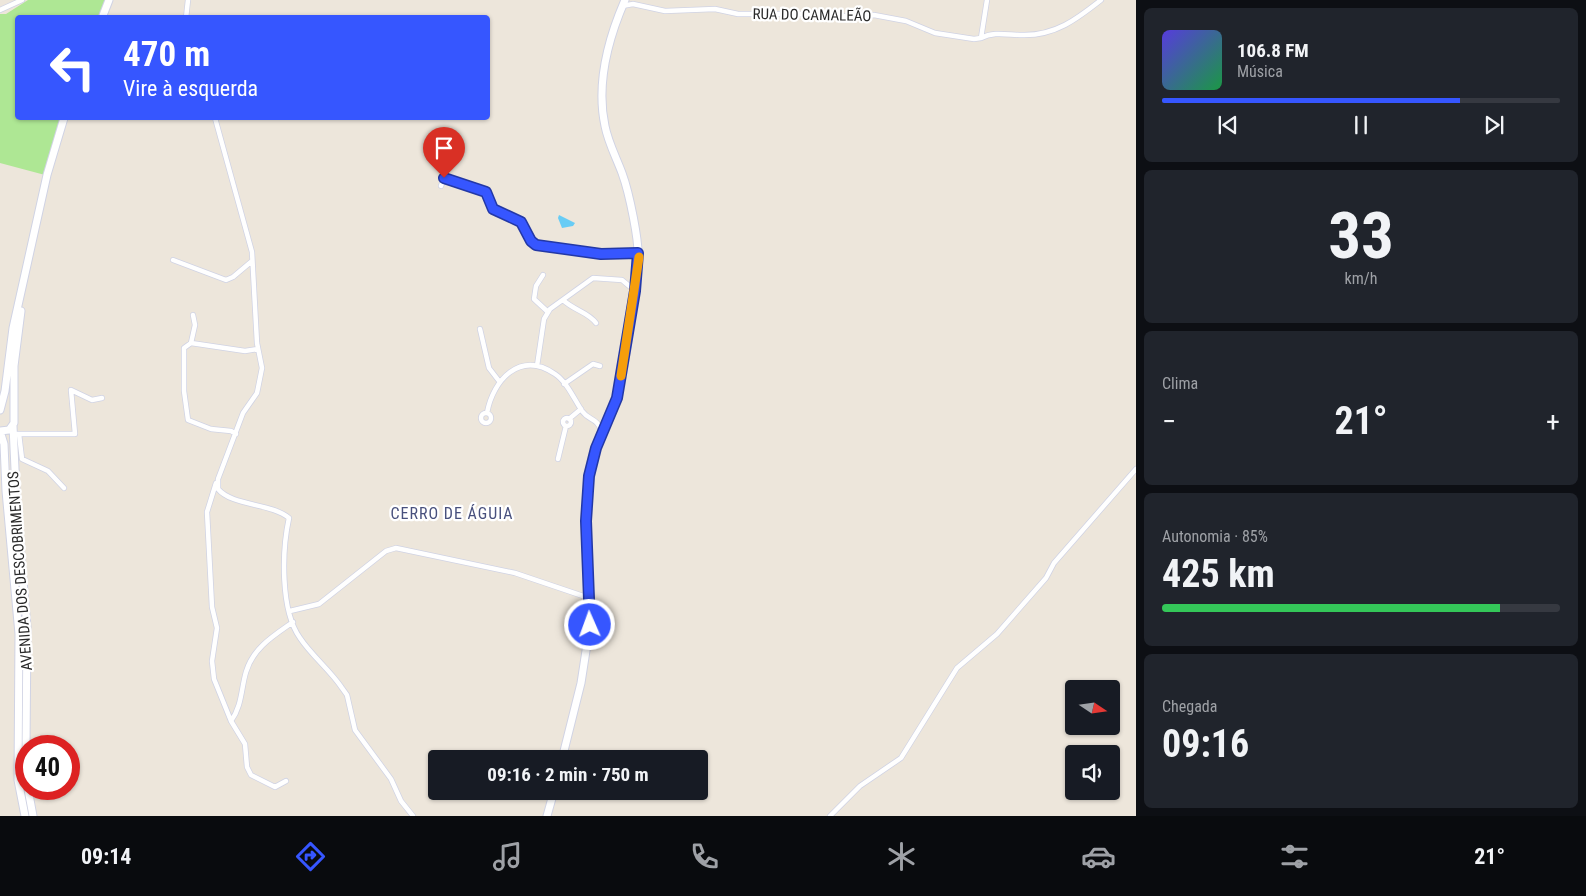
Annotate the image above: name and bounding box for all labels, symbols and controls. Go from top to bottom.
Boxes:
street label: RUA DO CAMALEÃO [752,5,872,25]
text: 470 m [123,34,210,75]
icon: left [40,35,105,100]
text: 106.8 FM [1237,39,1309,62]
text: Música [1237,62,1283,81]
text: Vire à esquerda [123,76,258,101]
icon: previous [1214,111,1242,139]
icon: pause [1347,111,1375,139]
icon: next [1480,111,1508,139]
pin [423,127,465,178]
icon: arrive [430,134,458,162]
text: 33 [1328,198,1394,274]
text: km/h [1345,269,1377,288]
text: Clima [1162,374,1198,393]
text: 21° [1334,399,1388,443]
text: − [1162,405,1176,438]
text: + [1546,405,1560,438]
street label: AVENIDA DOS DESCOBRIMENTOS [4,471,36,671]
district label: CERRO DE ÁGUIA [391,504,514,523]
text: Autonomia · 85% [1162,527,1268,546]
text: 425 km [1162,552,1275,596]
position arrow [563,598,615,650]
north arrow [1065,680,1120,735]
map controls [1065,680,1120,800]
text: Chegada [1162,697,1217,716]
text: 09:16 [1162,722,1249,766]
speed limit sign: 40 [15,735,80,800]
button: sound [1065,745,1120,800]
text: 09:16 · 2 min · 750 m [487,763,649,786]
icon: directions [293,839,328,874]
icon: music [490,839,525,874]
icon: phone [687,839,722,874]
icon: climate [884,839,919,874]
icon: car [1081,839,1116,874]
icon: filters [1277,839,1312,874]
text: 09:14 [81,844,131,869]
text: 21° [1474,844,1505,869]

